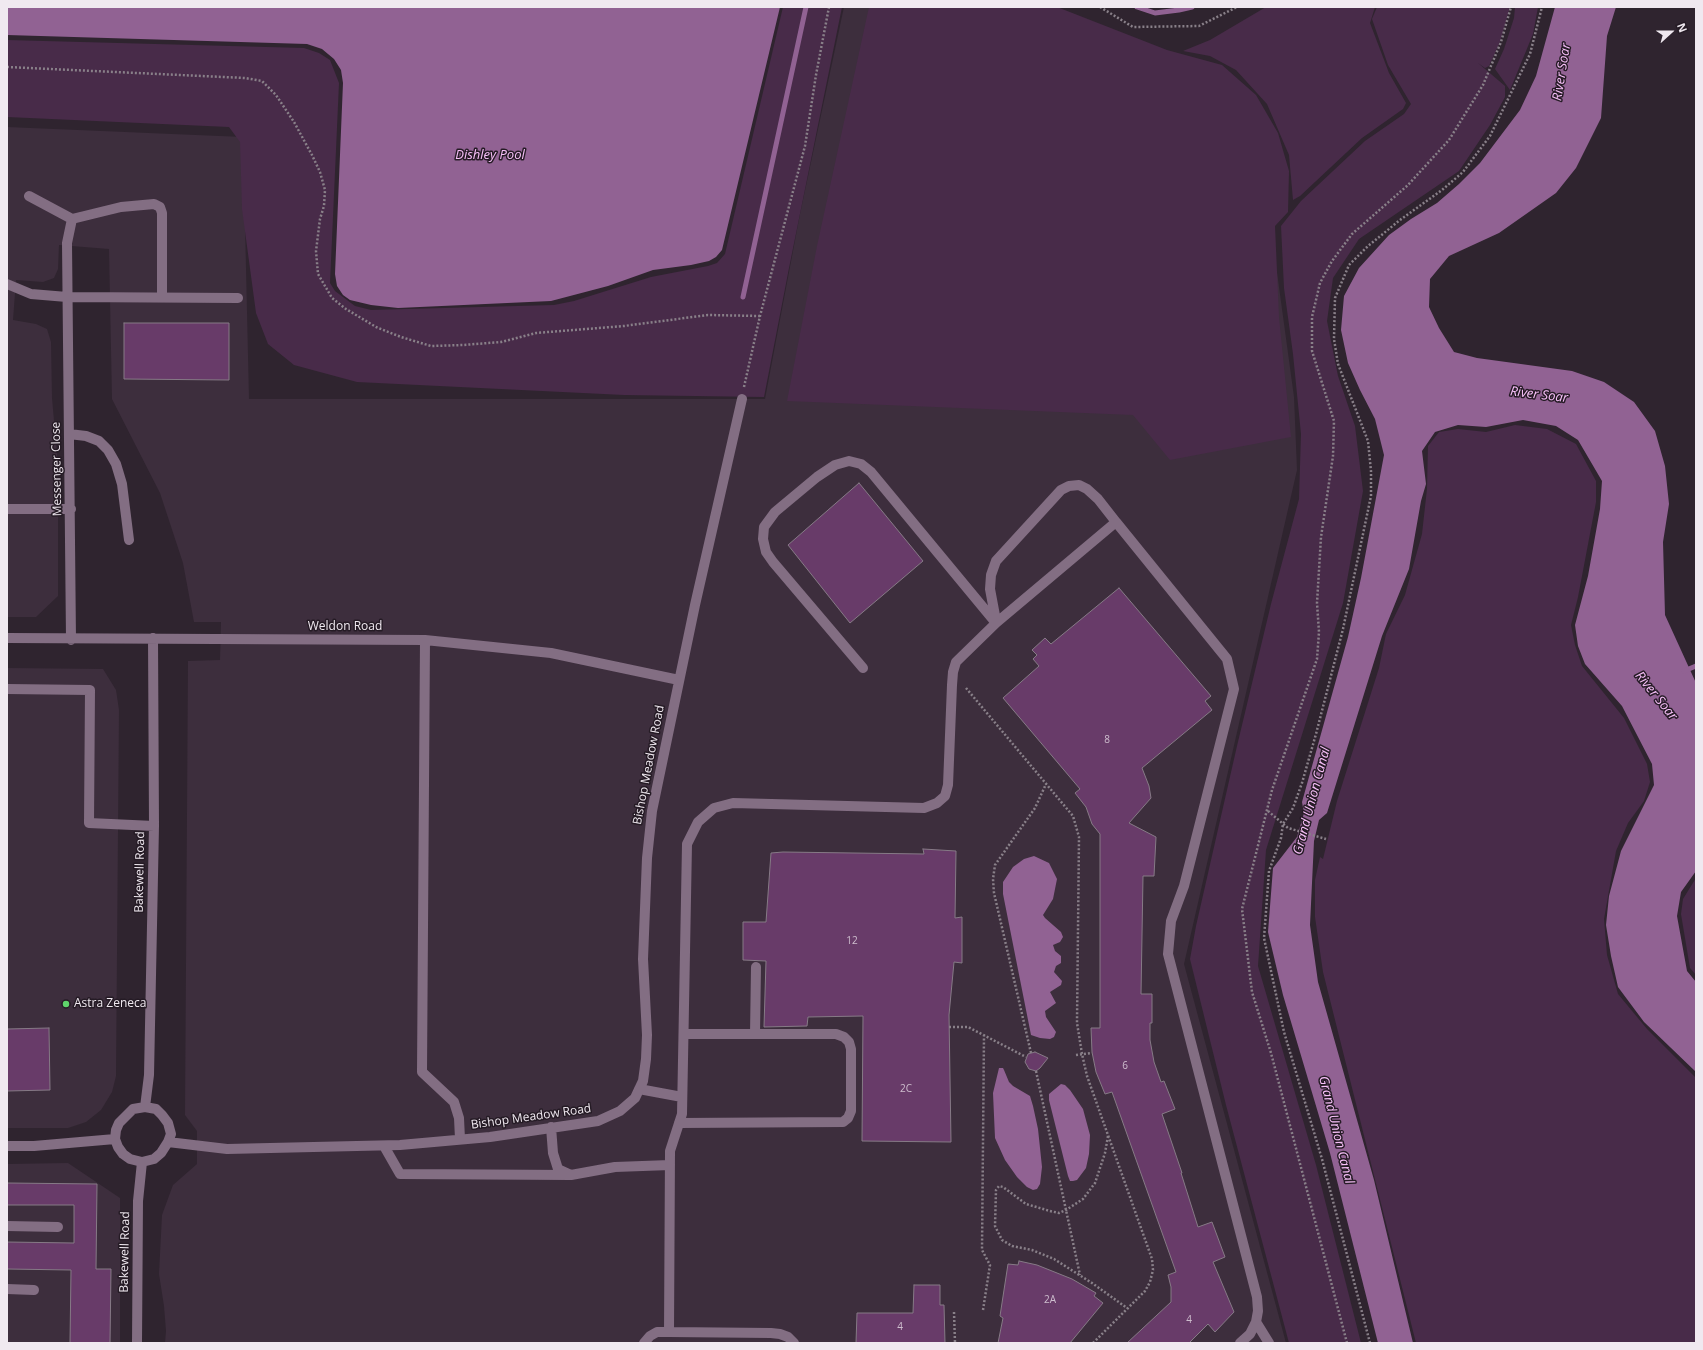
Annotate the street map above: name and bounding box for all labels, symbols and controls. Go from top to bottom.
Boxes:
north arrow [1651,12,1691,52]
text: N [1674,21,1691,34]
water label: River Soar [1550,42,1574,102]
water label: Dishley Pool [455,147,525,163]
water label: River Soar [1509,384,1569,406]
street label: Messenger Close [49,422,65,516]
street label: Weldon Road [308,620,382,634]
water label: River Soar [1632,669,1680,723]
street label: Bishop Meadow Road [630,704,668,826]
house number: 8 [1104,734,1110,746]
water label: Grand Union Canal [1290,746,1334,856]
street label: Bakewell Road [132,831,148,913]
house number: 12 [846,935,858,947]
place label: Astra Zeneca [74,997,146,1011]
marker: Astra Zeneca [61,999,71,1009]
house number: 6 [1122,1060,1128,1072]
water label: Grand Union Canal [1315,1074,1357,1186]
house number: 2C [900,1083,912,1095]
street label: Bishop Meadow Road [470,1101,592,1133]
street label: Bakewell Road [117,1211,133,1293]
house number: 2A [1044,1294,1056,1306]
house number: 4 [1186,1314,1192,1326]
house number: 4 [897,1321,903,1333]

